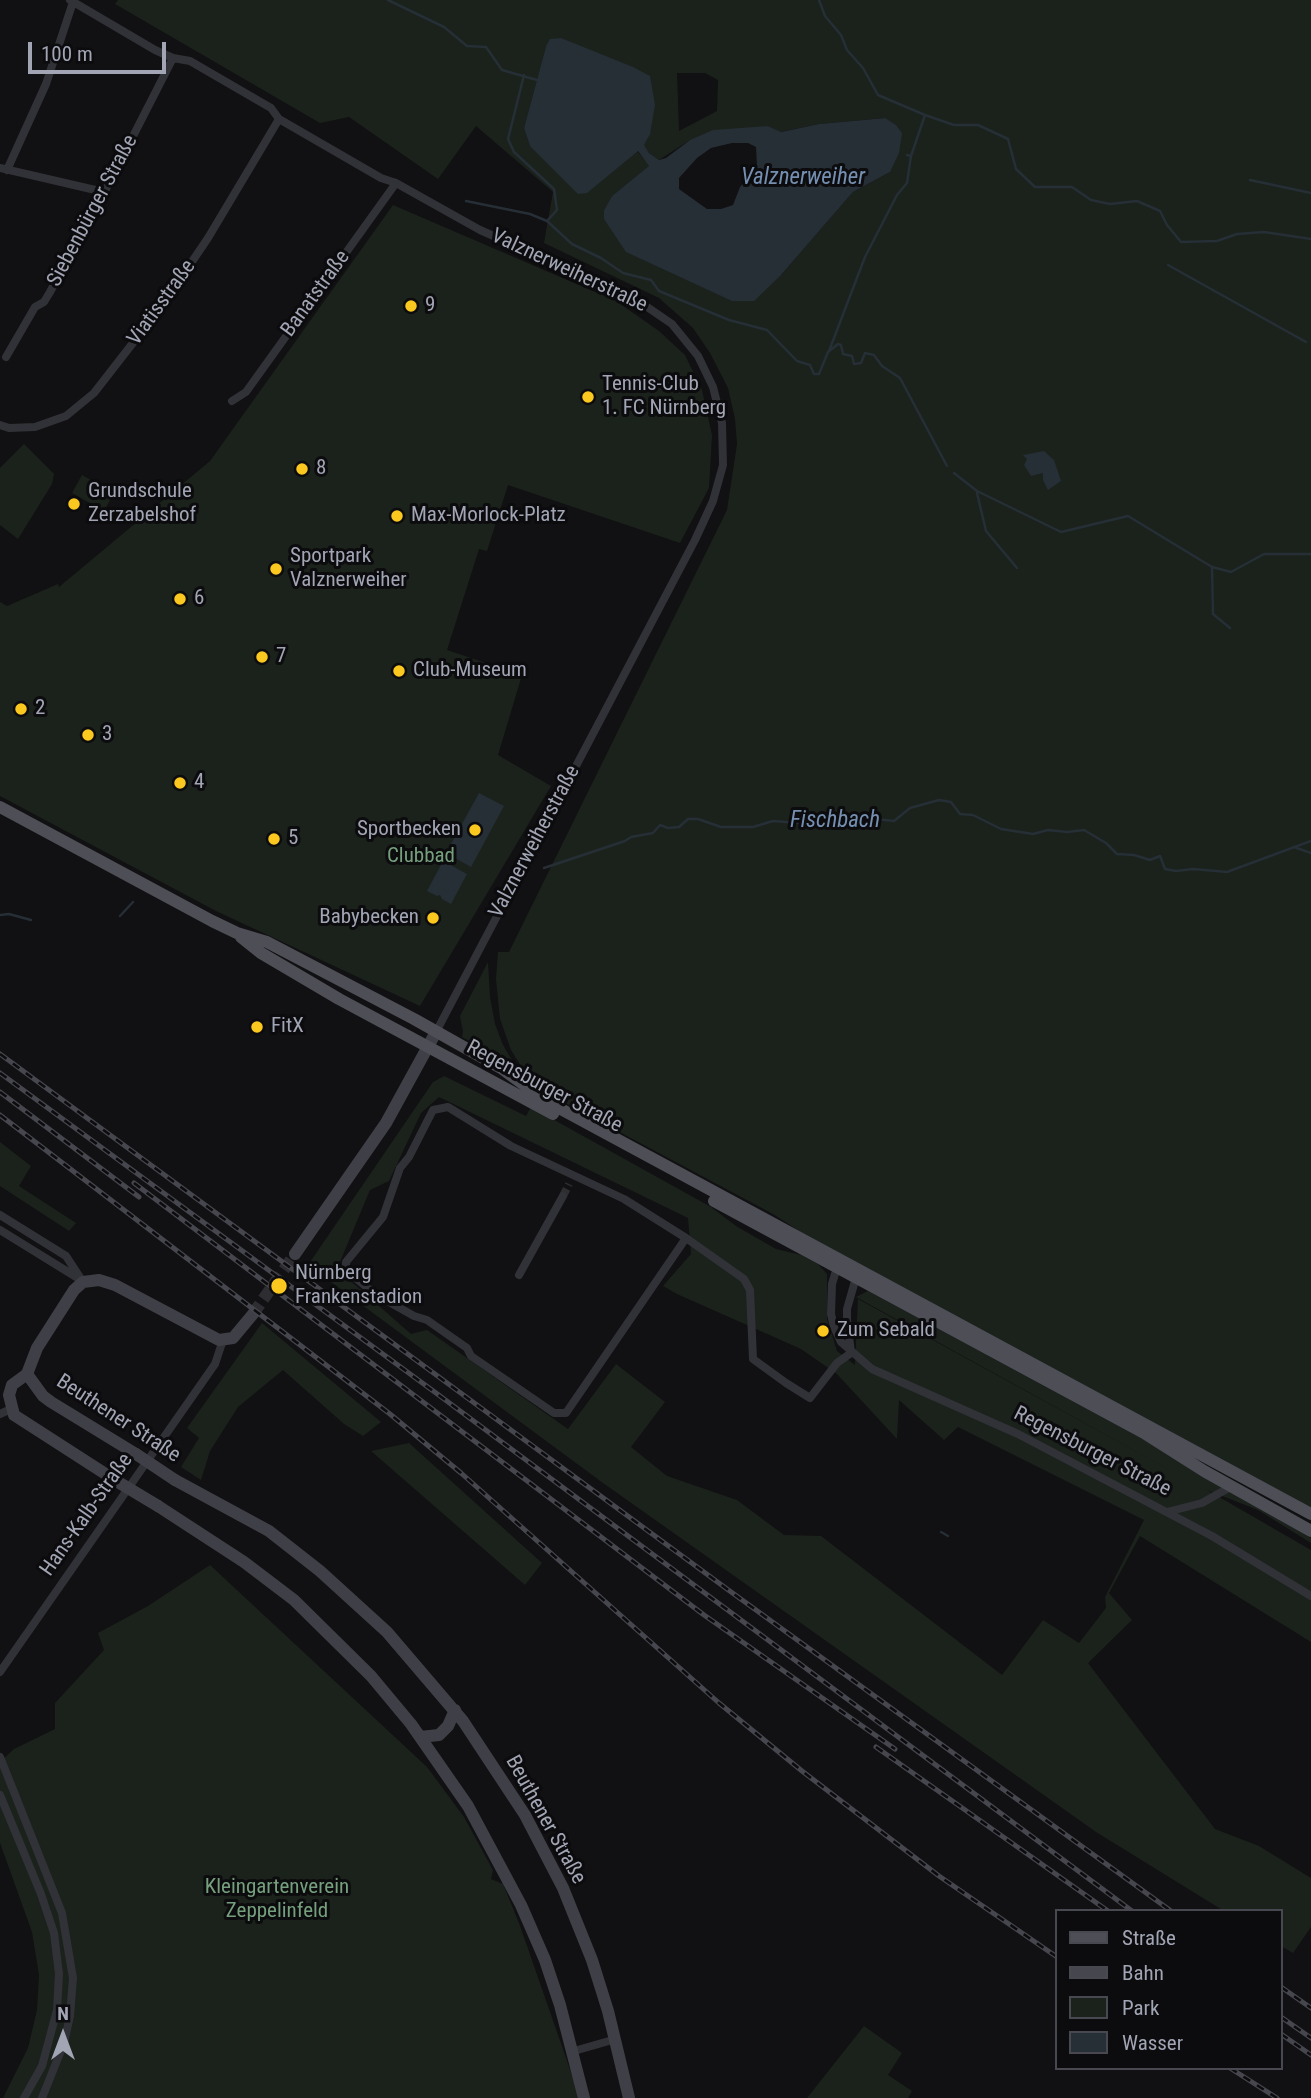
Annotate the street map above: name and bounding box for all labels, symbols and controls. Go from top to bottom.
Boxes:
scale bar [32,28,170,72]
text: 100 m [41,42,93,66]
street label: Siebenbürger Straße [42,131,144,291]
water label: Valznerweiher [741,164,865,192]
street label: Valznerweiherstraße [487,224,651,318]
street label: Banatstraße [276,246,356,342]
street label: Viatisstraße [122,255,202,351]
place label: 9 [425,293,435,319]
marker: 9 [403,298,419,314]
place label: Tennis-Club 1. FC Nürnberg [602,372,726,422]
marker: Tennis-Club 1. FC Nürnberg [580,389,596,405]
place label: 8 [316,456,326,482]
marker: 8 [294,461,310,477]
place label: Grundschule Zerzabelshof [88,479,196,529]
marker: Grundschule Zerzabelshof [66,496,82,512]
place label: Max-Morlock-Platz [411,503,566,529]
marker: Max-Morlock-Platz [389,508,405,524]
place label: Sportpark Valznerweiher [290,544,407,594]
marker: Sportpark Valznerweiher [268,561,284,577]
place label: 6 [194,586,204,612]
marker: 6 [172,591,188,607]
place label: 7 [276,644,286,670]
marker: 7 [254,649,270,665]
place label: Club-Museum [413,658,527,684]
marker: Club-Museum [391,663,407,679]
place label: 2 [35,696,45,722]
marker: 2 [13,701,29,717]
place label: 3 [102,722,112,748]
marker: 3 [80,727,96,743]
street label: Valznerweiherstraße [484,761,586,923]
place label: 4 [194,770,204,796]
marker: 4 [172,775,188,791]
water label: Fischbach [790,807,880,835]
place label: Sportbecken [357,817,461,843]
marker: Sportbecken [467,822,483,838]
place label: 5 [288,826,298,852]
marker: 5 [266,831,282,847]
park label: Clubbad [387,844,455,870]
place label: Babybecken [319,905,419,931]
marker: Babybecken [425,910,441,926]
place label: FitX [271,1014,304,1040]
marker: FitX [249,1019,265,1035]
street label: Regensburger Straße [462,1035,626,1139]
place label: Nürnberg Frankenstadion [295,1261,422,1311]
marker: Nürnberg Frankenstadion [269,1276,289,1296]
place label: Zum Sebald [837,1318,935,1344]
marker: Zum Sebald [815,1323,831,1339]
street label: Beuthener Straße [51,1370,185,1468]
street label: Regensburger Straße [1009,1401,1175,1503]
street label: Hans-Kalb-Straße [35,1449,139,1581]
street label: Beuthener Straße [499,1751,591,1889]
park label: Kleingartenverein Zeppelinfeld [205,1875,349,1925]
legend [1056,1909,1283,2070]
text: Straße [1122,1926,1176,1950]
text: Bahn [1122,1961,1164,1985]
text: Park [1122,1996,1159,2020]
north arrow [28,2000,98,2070]
text: N [57,2002,69,2025]
text: Wasser [1122,2031,1183,2055]

